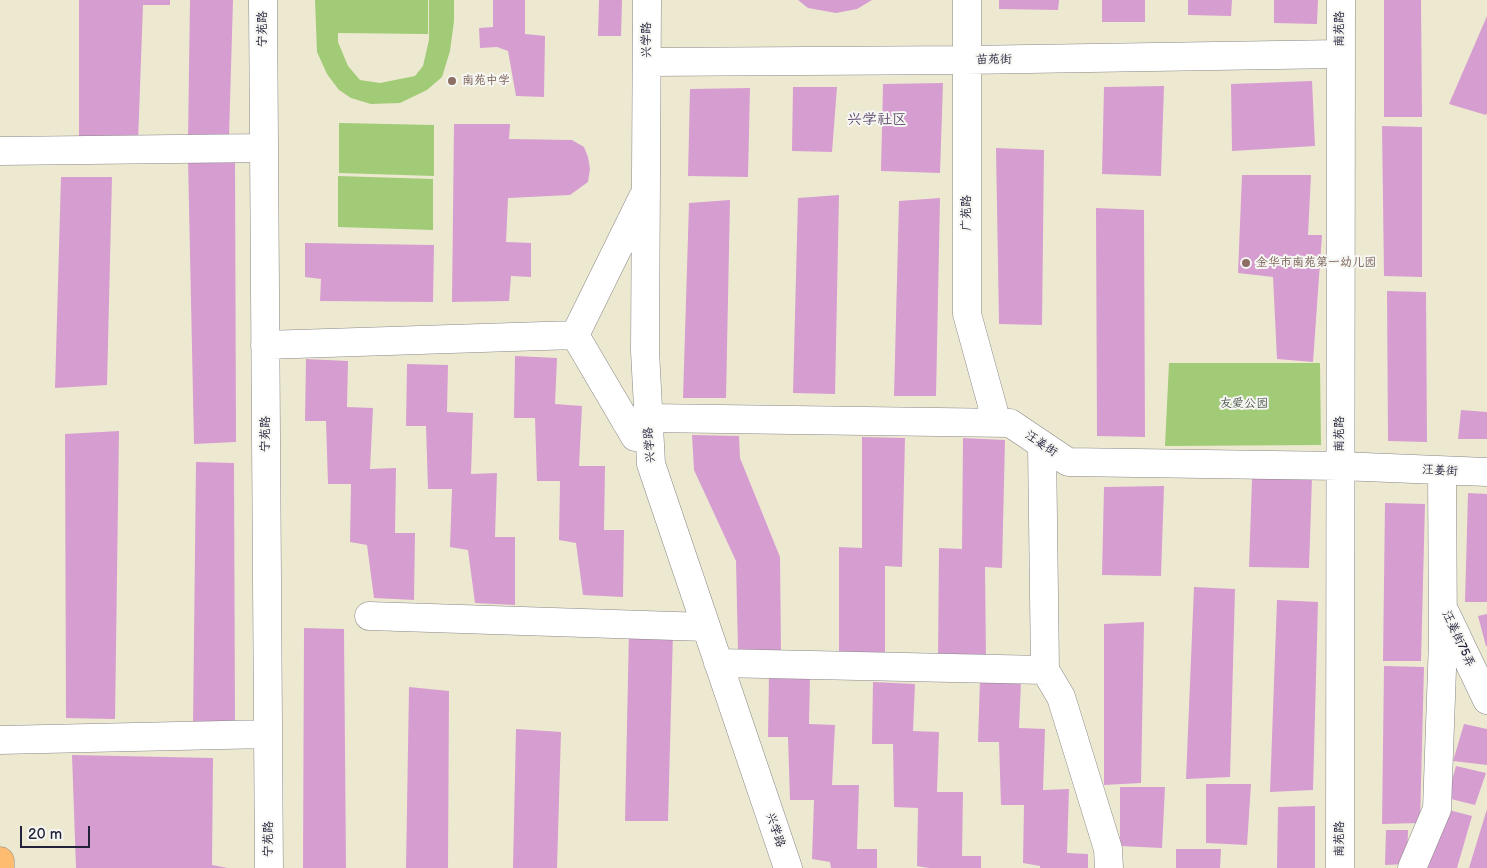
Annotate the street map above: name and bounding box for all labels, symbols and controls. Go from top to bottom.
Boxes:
street label: 宁苑路 [256,11,270,47]
street label: 南苑路 [1333,11,1347,47]
street label: 兴学路 [640,22,654,58]
street label: 苗苑街 [976,52,1012,68]
place label: 南苑中学 [462,74,510,88]
marker: 南苑中学 [446,75,458,87]
district label: 兴学社区 [847,111,907,129]
street label: 广苑路 [960,195,974,231]
place label: 金华市南苑第一幼儿园 [1256,256,1376,270]
marker: 金华市南苑第一幼儿园 [1240,257,1252,269]
park label: 友爱公园 [1220,397,1268,411]
street label: 宁苑路 [259,416,273,452]
street label: 南苑路 [1333,416,1347,452]
street label: 兴学路 [641,426,659,464]
street label: 汪姜街 [1022,428,1060,460]
street label: 汪姜街 [1422,463,1458,479]
street label: 汪姜街75弄 [1439,608,1477,670]
street label: 兴学路 [762,811,788,849]
scale bar [22,816,92,848]
street label: 宁苑路 [262,821,276,857]
street label: 南苑路 [1333,821,1347,857]
text: 20 m [28,825,62,844]

